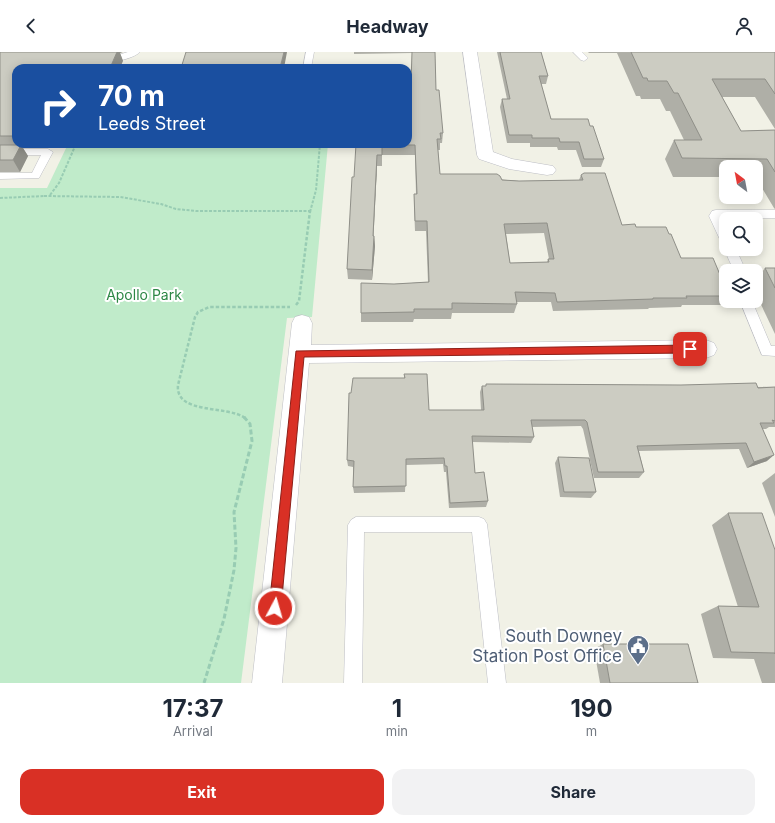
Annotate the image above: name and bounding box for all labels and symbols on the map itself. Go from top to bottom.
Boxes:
north arrow [719,160,763,204]
park label: Apollo Park [106,286,182,303]
pin [673,332,707,366]
position arrow [254,587,296,629]
place label: South Downey Station Post Office [472,626,622,666]
public building icon: South Downey Station Post Office [625,633,651,666]

